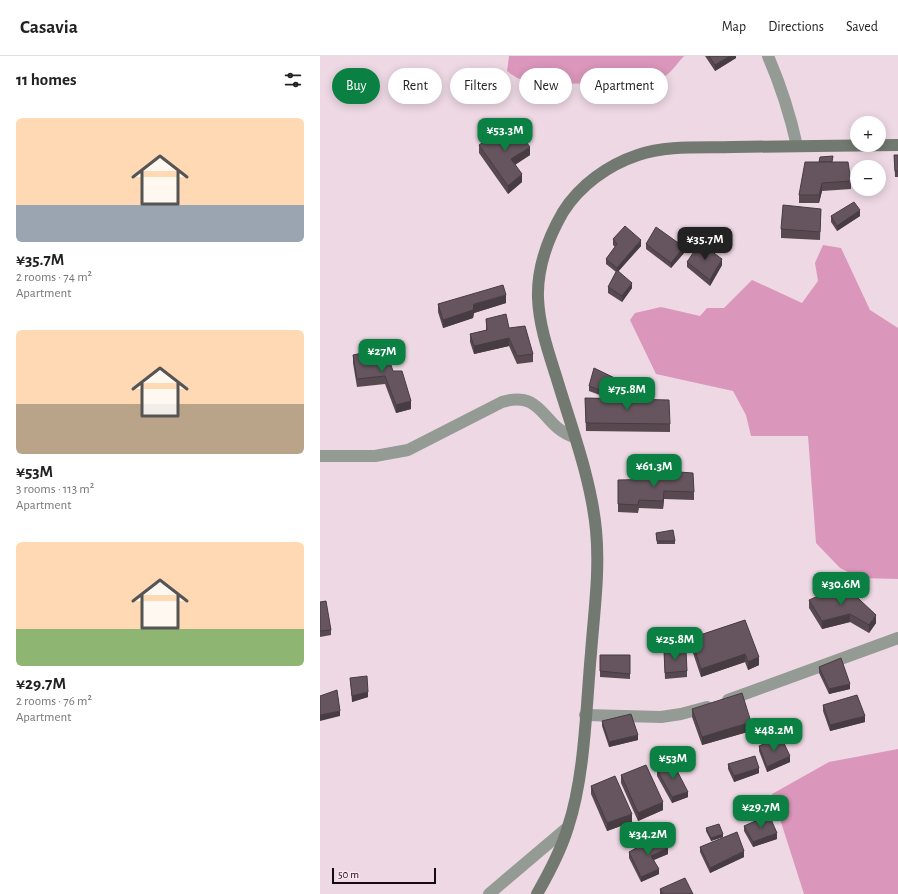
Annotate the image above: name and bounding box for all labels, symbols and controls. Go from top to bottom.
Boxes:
text: Casavia [20,18,78,37]
text: Map [722,20,746,34]
text: Directions [768,20,824,34]
text: Saved [846,20,878,34]
chip: Buy [332,68,380,104]
chip: Rent [388,68,442,104]
chip: Filters [450,68,511,104]
chip: New [519,68,572,104]
chip: Apartment [580,68,668,104]
icon: filters [282,69,304,91]
text: 11 homes [16,71,76,88]
map controls [850,116,886,196]
button: + [850,116,886,152]
pin: ¥53.3M [472,118,538,152]
text: ¥53.3M [487,124,524,137]
icon: home [124,144,196,216]
button: − [850,160,886,196]
pin: ¥35.7M [672,227,738,261]
text: ¥35.7M [686,233,724,246]
text: ¥35.7M [16,251,64,268]
text: 2 rooms · 74 m² [16,271,92,284]
text: Apartment [16,287,71,300]
pin: ¥27M [358,339,406,373]
text: ¥27M [368,345,396,358]
icon: home [124,356,196,428]
pin: ¥75.8M [594,377,660,411]
text: ¥75.8M [608,383,646,396]
pin: ¥61.3M [621,454,687,488]
text: ¥61.3M [636,460,672,473]
text: ¥53M [16,463,53,480]
text: 3 rooms · 113 m² [16,483,94,496]
text: Apartment [16,499,71,512]
icon: home [124,568,196,640]
pin: ¥30.6M [808,572,874,606]
text: ¥30.6M [822,578,860,591]
pin: ¥25.8M [642,627,708,661]
text: ¥25.8M [656,633,694,646]
text: ¥29.7M [16,675,66,692]
text: 2 rooms · 76 m² [16,695,92,708]
text: Apartment [16,711,71,724]
pin: ¥48.2M [741,718,807,752]
text: ¥48.2M [754,724,794,737]
pin: ¥53M [649,746,697,780]
text: ¥53M [659,752,687,765]
pin: ¥29.7M [728,795,794,829]
text: ¥29.7M [742,801,780,814]
pin: ¥34.2M [615,822,681,856]
text: ¥34.2M [629,828,667,841]
scale bar [332,866,436,885]
text: 50 m [338,869,359,880]

